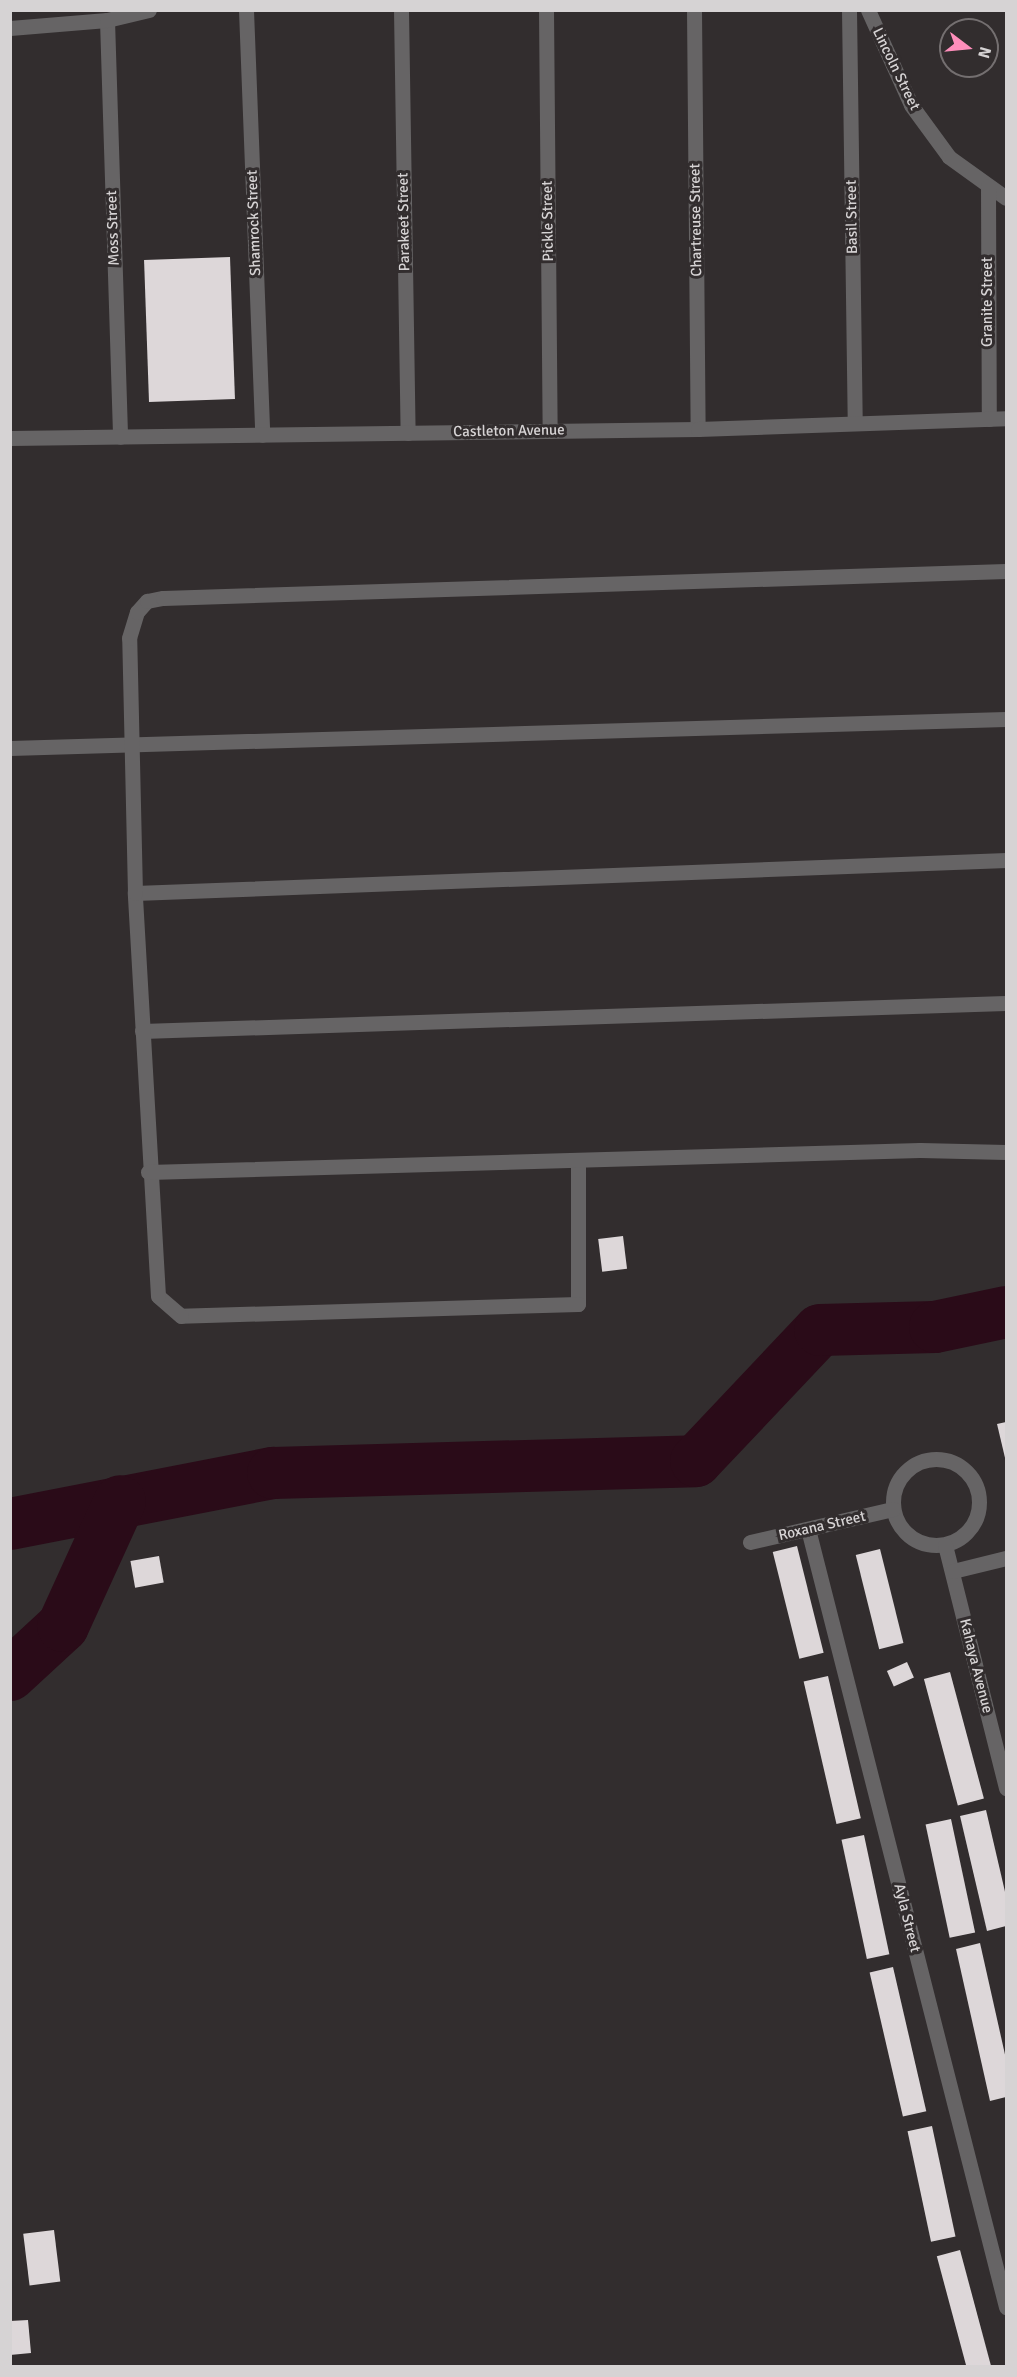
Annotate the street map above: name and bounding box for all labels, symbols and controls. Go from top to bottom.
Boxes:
north arrow [939,18,999,78]
street label: Lincoln Street [868,25,924,113]
text: N [973,44,996,61]
street label: Chartreuse Street [686,163,706,277]
street label: Shamrock Street [243,170,265,276]
street label: Parakeet Street [394,173,414,271]
street label: Pickle Street [538,180,558,262]
street label: Basil Street [842,180,862,254]
street label: Moss Street [103,190,123,266]
street label: Granite Street [979,257,997,347]
street label: Castleton Avenue [453,421,565,441]
street label: Roxana Street [777,1507,867,1545]
street label: Kahaya Avenue [956,1617,996,1715]
street label: Ayla Street [890,1882,924,1954]

